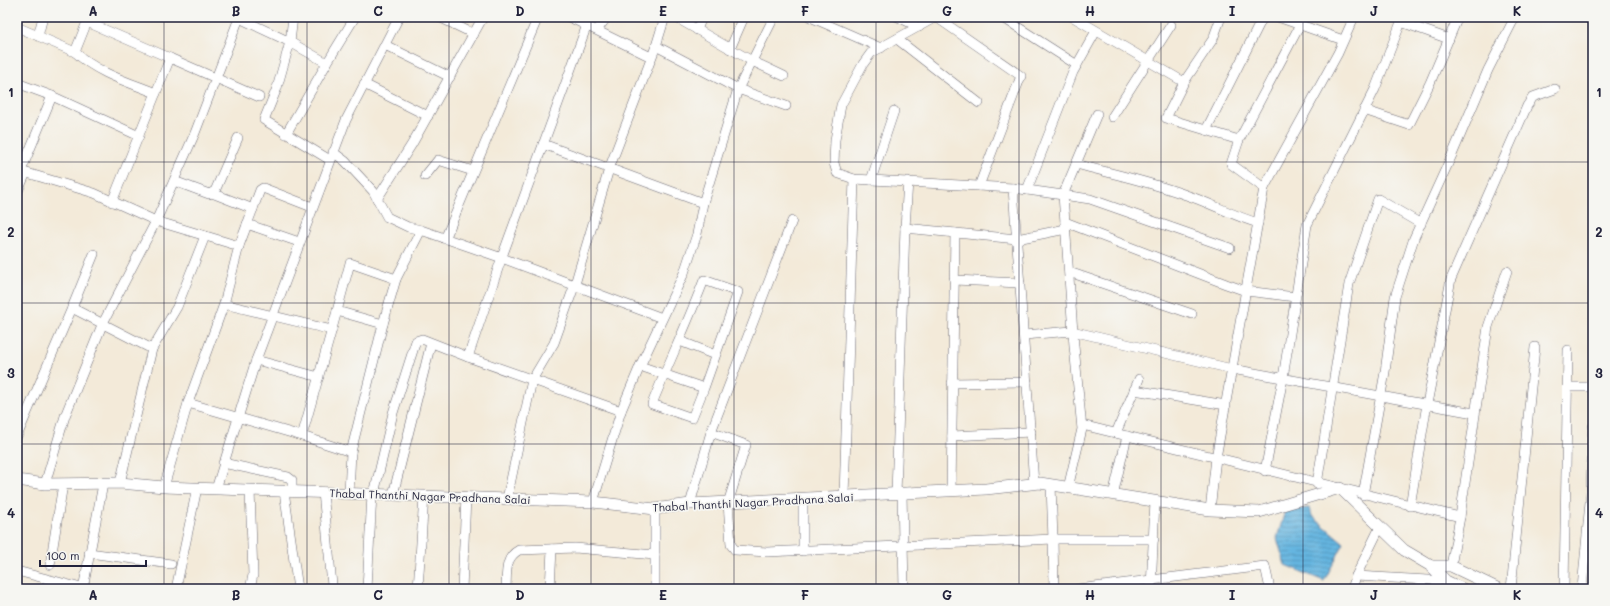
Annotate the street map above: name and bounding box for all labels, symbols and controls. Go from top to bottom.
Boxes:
text: A [88,2,98,19]
text: B [232,2,241,19]
text: C [373,2,383,19]
text: D [515,2,525,19]
text: E [659,2,667,19]
text: F [801,2,809,19]
text: G [942,2,952,19]
text: H [1085,2,1095,19]
text: I [1229,2,1236,19]
text: J [1370,2,1378,19]
text: K [1513,2,1522,19]
text: 1 [8,83,14,100]
text: 1 [1596,83,1602,100]
text: 2 [7,223,15,240]
text: 2 [1595,223,1603,240]
text: 3 [7,364,15,381]
text: 3 [1595,364,1603,381]
street label: Thabal Thanthi Nagar Pradhana Salai [329,485,531,507]
street label: Thabal Thanthi Nagar Pradhana Salai [652,489,854,515]
text: 4 [7,504,15,521]
text: 4 [1595,504,1603,521]
scale bar [40,542,146,568]
text: 100 m [46,547,80,563]
text: A [88,586,98,603]
text: B [232,586,241,603]
text: C [373,586,383,603]
text: D [515,586,525,603]
text: E [659,586,667,603]
text: F [801,586,809,603]
text: G [942,586,952,603]
text: H [1085,586,1095,603]
text: I [1229,586,1236,603]
text: J [1370,586,1378,603]
text: K [1513,586,1522,603]

